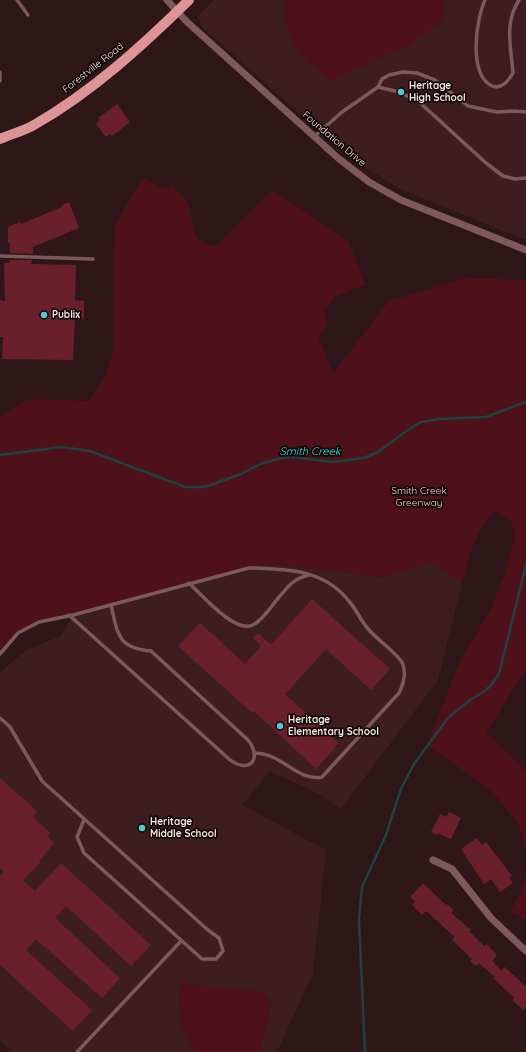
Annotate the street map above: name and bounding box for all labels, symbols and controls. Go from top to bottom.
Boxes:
street label: Forestville Road [60,40,126,96]
place label: Heritage High School [409,80,466,104]
marker: Heritage High School [396,87,406,97]
street label: Foundation Drive [300,109,368,169]
place label: Publix [52,309,80,321]
marker: Publix [39,310,49,320]
water label: Smith Creek [279,445,341,459]
park label: Smith Creek Greenway [391,485,447,508]
place label: Heritage Elementary School [288,714,379,738]
marker: Heritage Elementary School [275,721,285,731]
place label: Heritage Middle School [150,816,217,840]
marker: Heritage Middle School [137,823,147,833]

